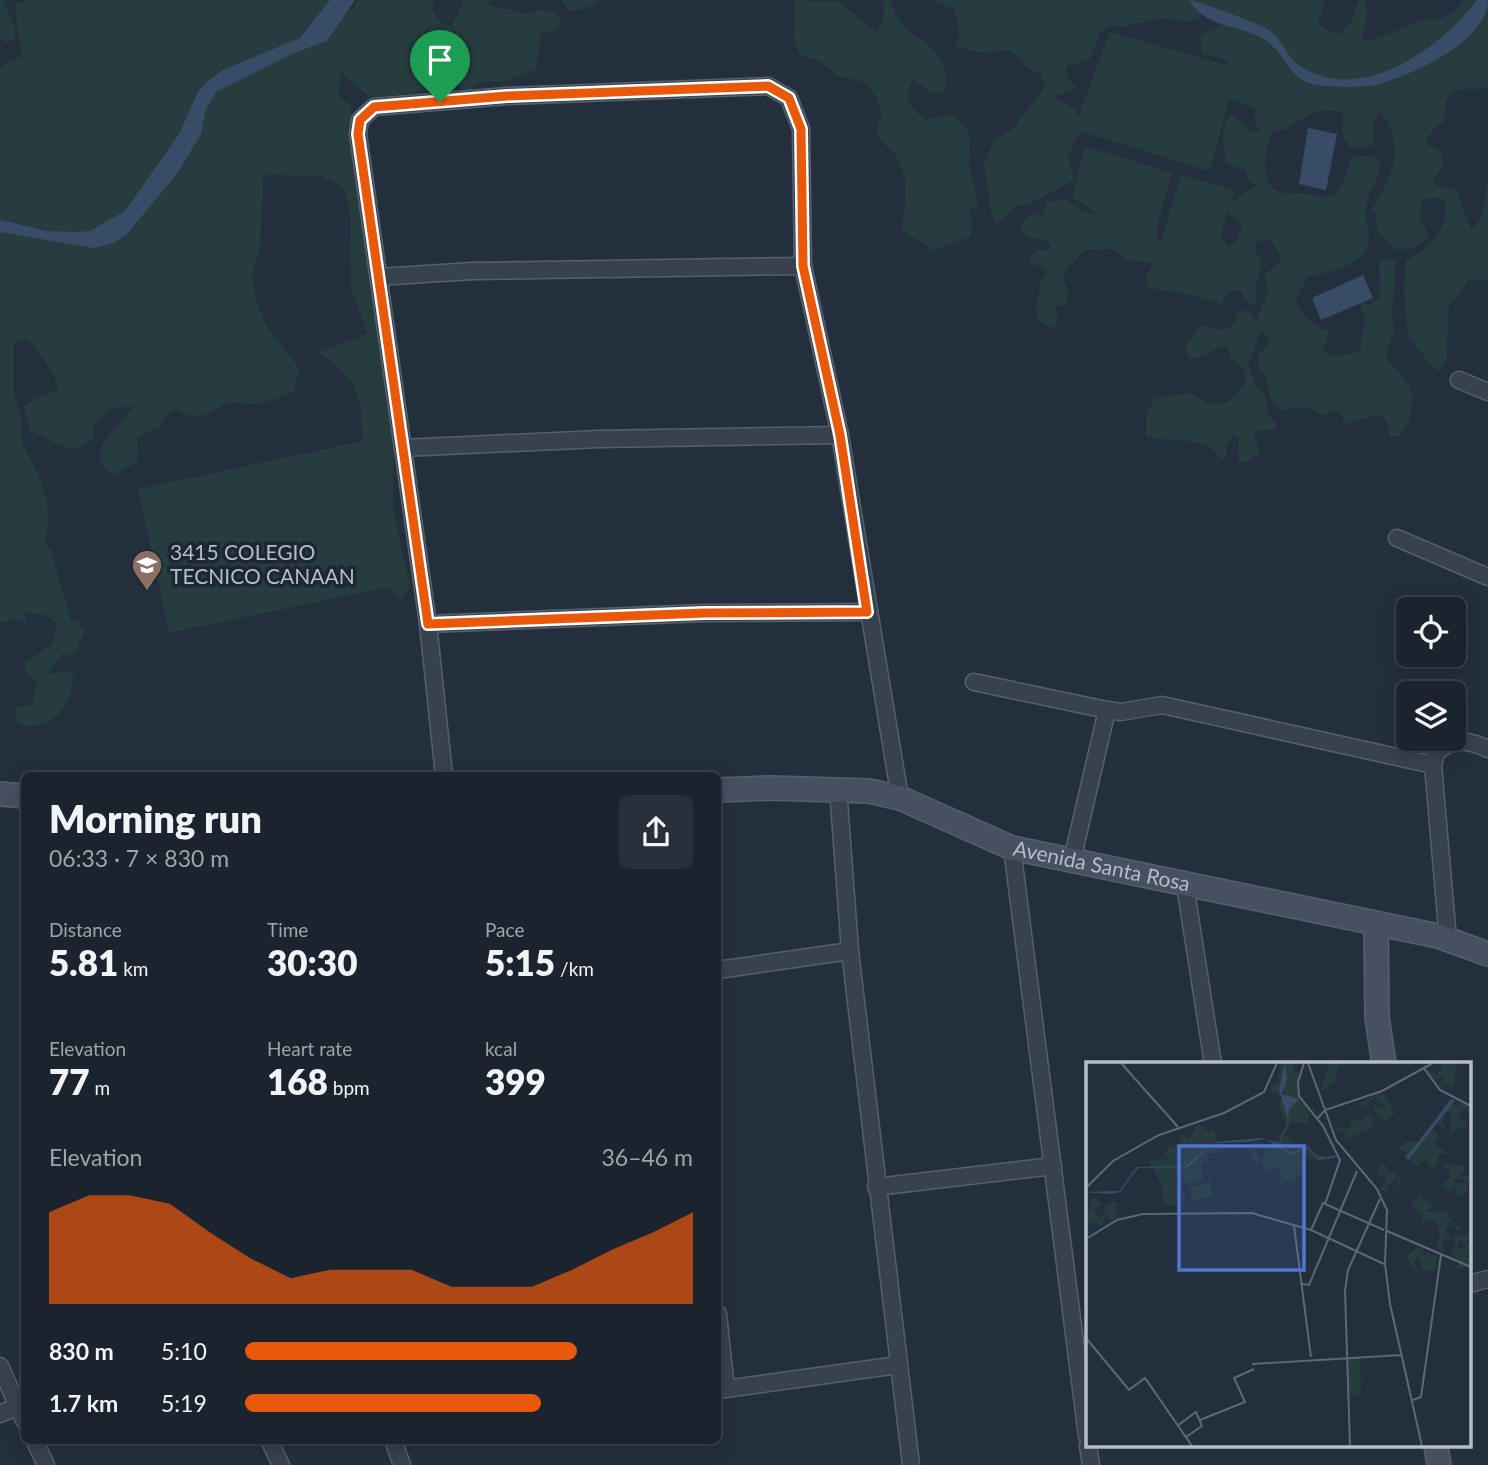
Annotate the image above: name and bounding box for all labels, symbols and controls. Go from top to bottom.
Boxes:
pin [410,30,470,102]
icon: arrive [421,41,459,79]
place label: 3415 COLEGIO TECNICO CANAAN [170,539,355,588]
school or university icon: 3415 COLEGIO TECNICO CANAAN [130,548,164,592]
map controls [1396,597,1466,751]
button: locate [1396,597,1466,667]
button: layers [1396,681,1466,751]
text: Morning run [49,795,262,841]
button: share [619,795,693,869]
street label: Avenida Santa Rosa [1011,835,1193,895]
text: 06:33 · 7 × 830 m [49,844,229,872]
text: Distance [49,918,122,941]
text: Time [267,918,308,941]
text: Pace [485,918,524,941]
text: 5.81 [49,941,118,983]
text: 30:30 [267,941,357,983]
text: 5:15 [485,941,555,983]
text: km [118,957,148,980]
text: /km [555,957,594,980]
text: Elevation [49,1037,126,1060]
text: Heart rate [267,1037,352,1060]
text: kcal [485,1037,517,1060]
text: 77 [49,1060,90,1102]
text: 168 [267,1060,328,1102]
text: 399 [485,1060,546,1102]
inset map [1086,1062,1470,1448]
text: m [90,1076,110,1099]
text: bpm [328,1076,370,1099]
text: Elevation [49,1143,142,1171]
text: 36–46 m [601,1143,693,1171]
text: 830 m [49,1337,114,1365]
text: 5:10 [161,1337,207,1365]
text: 1.7 km [49,1389,118,1417]
text: 5:19 [161,1389,207,1417]

